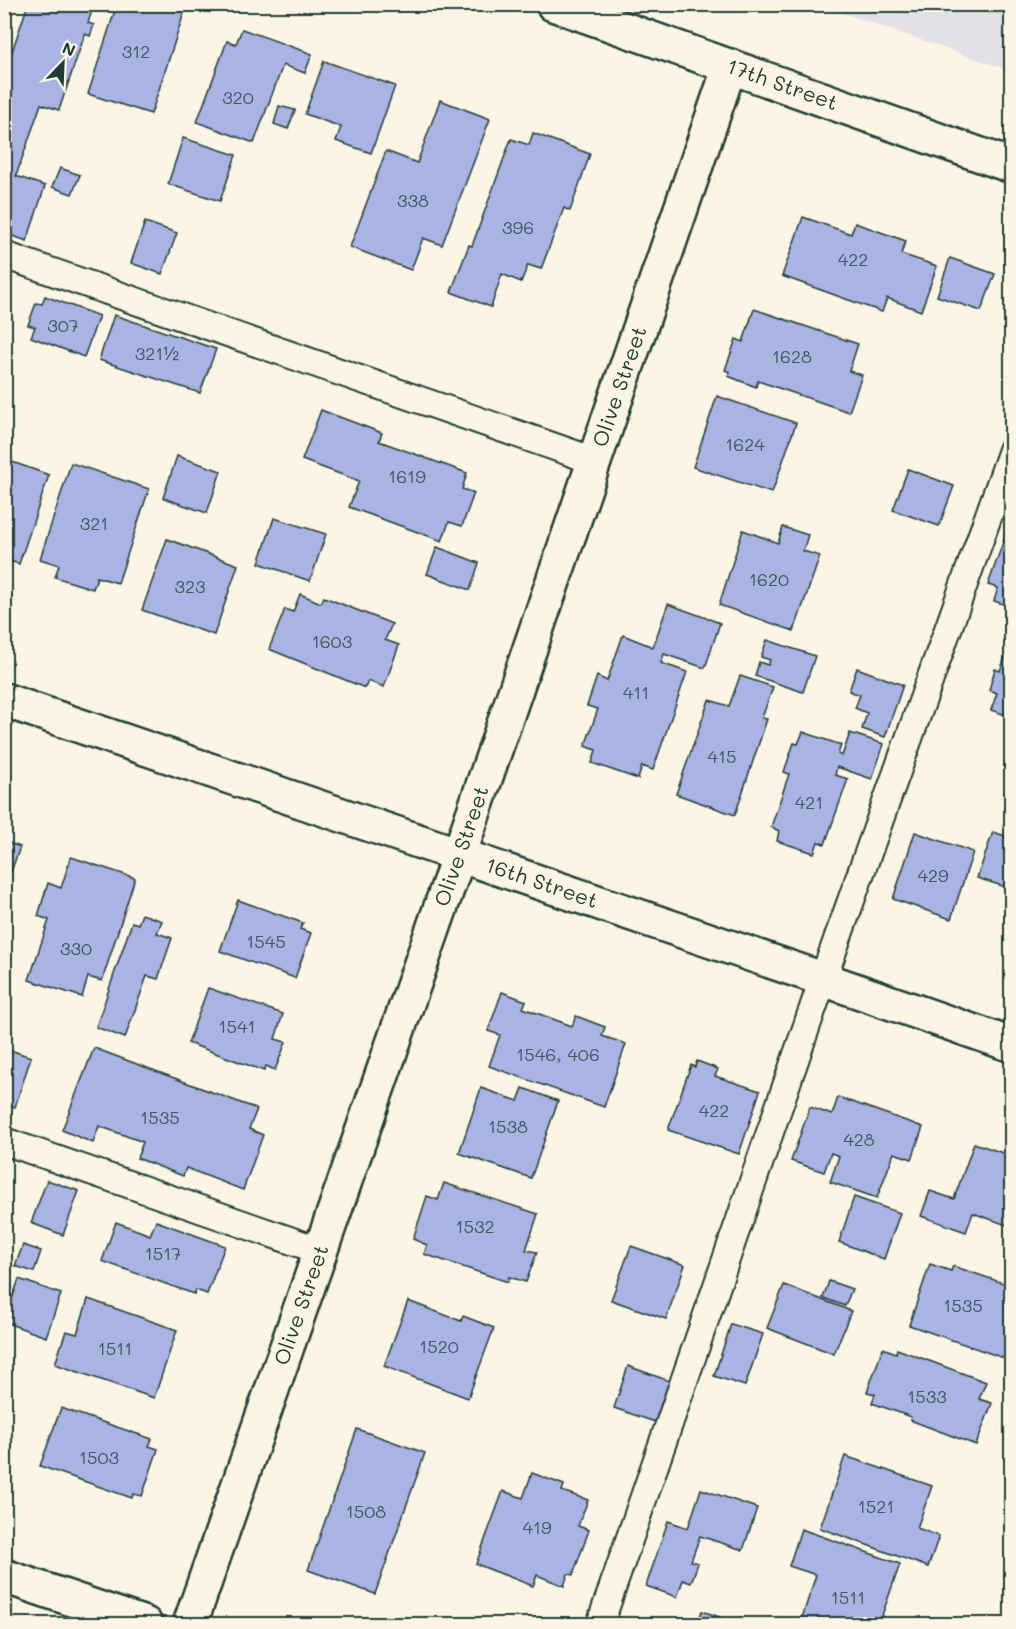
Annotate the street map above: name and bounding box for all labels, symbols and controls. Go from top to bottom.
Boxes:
north arrow [33,33,93,93]
text: N [59,37,79,61]
house number: 312 [122,39,150,63]
street label: 17th Street [724,51,842,115]
house number: 320 [222,85,254,109]
house number: 338 [397,188,429,212]
house number: 396 [502,215,534,239]
house number: 422 [838,247,868,271]
house number: 307 [47,313,79,337]
street label: Olive Street [585,322,652,450]
house number: 321½ [135,341,179,365]
house number: 1628 [772,344,812,368]
house number: 1624 [725,432,765,456]
house number: 1619 [388,464,426,488]
house number: 321 [80,511,108,535]
house number: 1620 [749,567,789,591]
house number: 323 [174,574,206,598]
house number: 1603 [312,629,352,653]
house number: 411 [623,680,649,704]
house number: 415 [707,744,737,768]
street label: Olive Street [427,782,494,910]
house number: 421 [795,790,823,814]
street label: 16th Street [483,850,602,913]
house number: 429 [917,863,949,887]
house number: 1545 [246,929,286,953]
house number: 330 [60,936,92,960]
house number: 1541 [218,1014,256,1038]
house number: 1546, 406 [516,1042,600,1066]
house number: 422 [699,1098,729,1122]
house number: 1535 [140,1105,180,1129]
house number: 1538 [488,1114,528,1138]
house number: 428 [843,1127,875,1151]
house number: 1532 [455,1214,495,1238]
house number: 1517 [145,1241,181,1265]
street label: Olive Street [267,1241,334,1368]
house number: 1535 [943,1293,983,1317]
house number: 1520 [419,1334,459,1358]
house number: 1511 [98,1336,132,1360]
house number: 1533 [907,1384,947,1408]
house number: 1503 [79,1445,119,1469]
house number: 1521 [858,1494,894,1518]
house number: 1508 [346,1499,386,1523]
house number: 419 [522,1515,552,1539]
house number: 1511 [831,1585,865,1609]

